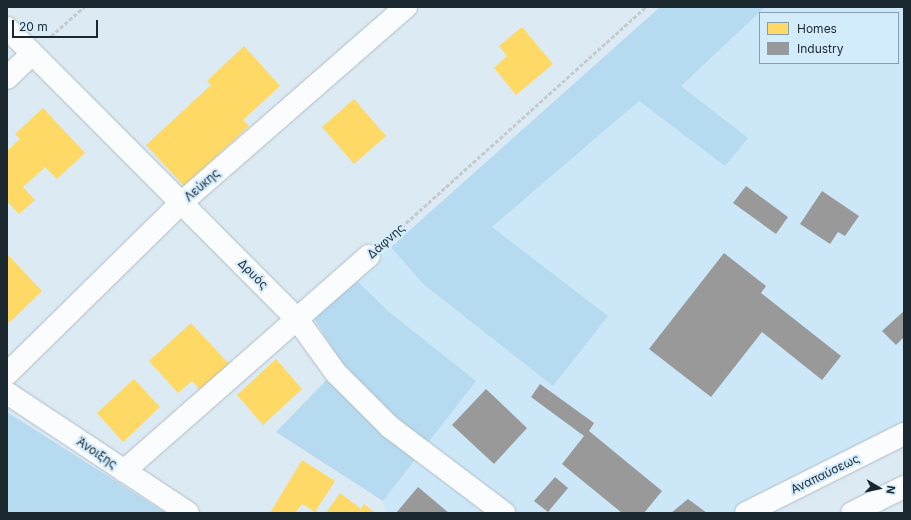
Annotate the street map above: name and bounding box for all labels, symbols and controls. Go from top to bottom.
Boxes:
scale bar [14,12,100,38]
legend [759,12,899,64]
text: 20 m [19,19,48,34]
text: Homes [797,21,837,36]
text: Industry [797,41,843,56]
street label: Λεύκης [181,166,223,204]
street label: Δάφνης [364,220,408,262]
street label: Δρυός [235,256,271,292]
street label: Άνοιξης [74,434,120,472]
street label: Αναπαύσεως [788,451,862,497]
north arrow [859,468,899,508]
text: N [883,485,898,495]

